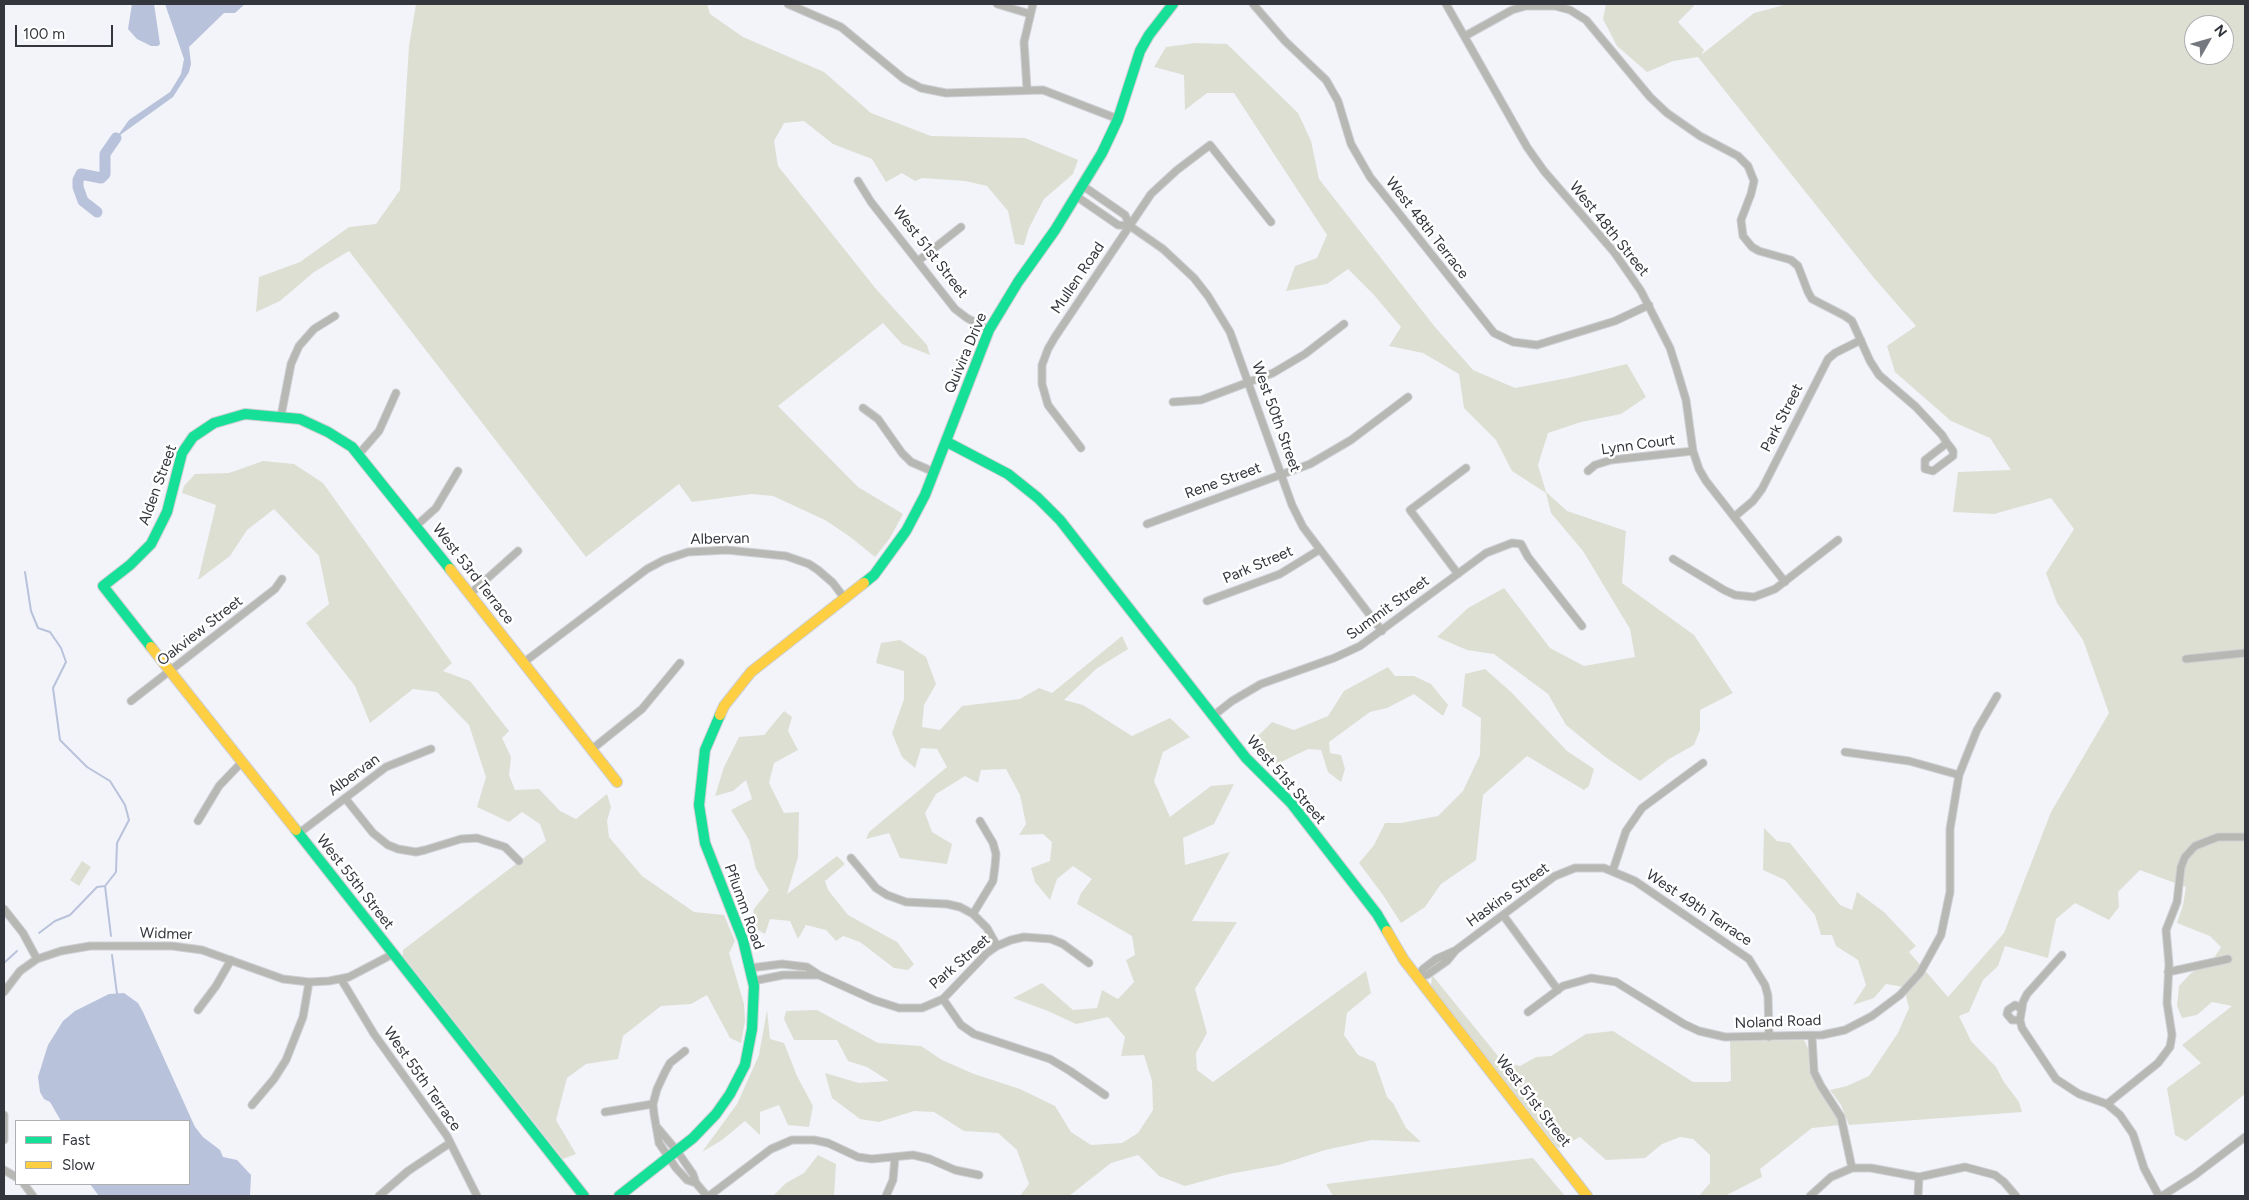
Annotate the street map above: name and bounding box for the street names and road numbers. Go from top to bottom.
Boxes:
street label: West 48th Terrace [1382,174,1472,282]
street label: West 48th Street [1565,178,1653,280]
street label: West 51st Street [889,203,971,301]
street label: Mullen Road [1047,239,1109,317]
street label: Quivira Drive [941,310,991,396]
street label: West 50th Street [1248,359,1304,475]
street label: Park Street [1757,381,1807,455]
street label: Lynn Court [1600,431,1676,459]
street label: Alden Street [135,442,181,528]
street label: Rene Street [1182,459,1264,503]
street label: West 53rd Terrace [428,520,518,628]
street label: Albervan [690,529,750,549]
street label: Park Street [1220,542,1296,588]
street label: Summit Street [1343,572,1433,644]
street label: Oakview Street [154,592,246,670]
street label: West 51st Street [1243,732,1329,828]
street label: Albervan [325,750,383,800]
street label: West 55th Street [312,831,398,933]
street label: Haskins Street [1463,859,1553,931]
street label: Pflumm Road [720,862,768,952]
street label: West 49th Terrace [1643,866,1755,950]
street label: Widmer [139,924,193,944]
street label: Park Street [926,931,994,993]
street label: Noland Road [1734,1011,1822,1033]
street label: West 55th Terrace [379,1023,465,1135]
street label: West 51st Street [1492,1052,1574,1150]

